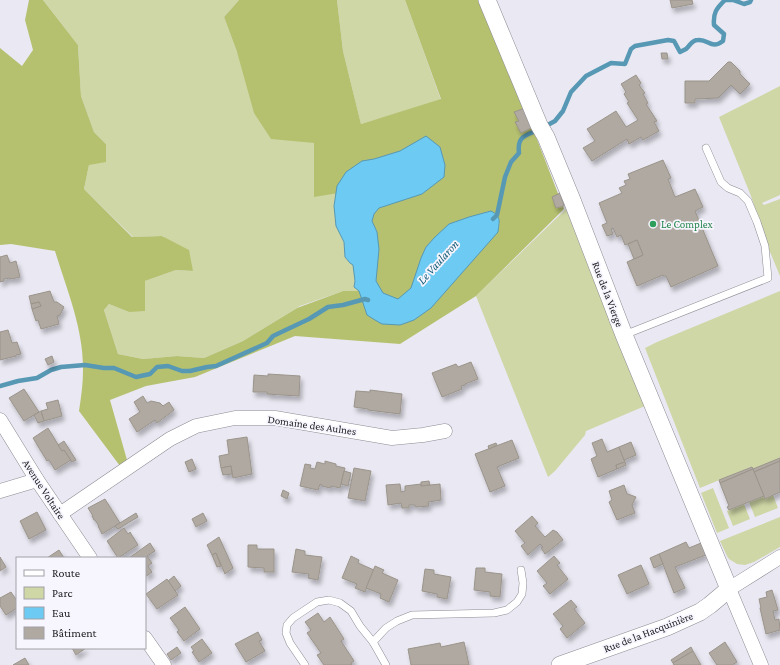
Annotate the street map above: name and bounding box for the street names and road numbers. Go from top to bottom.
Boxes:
street label: Rue de la Vierge [589,260,626,329]
street label: Domaine des Aulnes [267,413,357,437]
street label: Avenue Voltaire [20,457,68,521]
street label: Rue de la Hacquinière [602,609,695,656]

